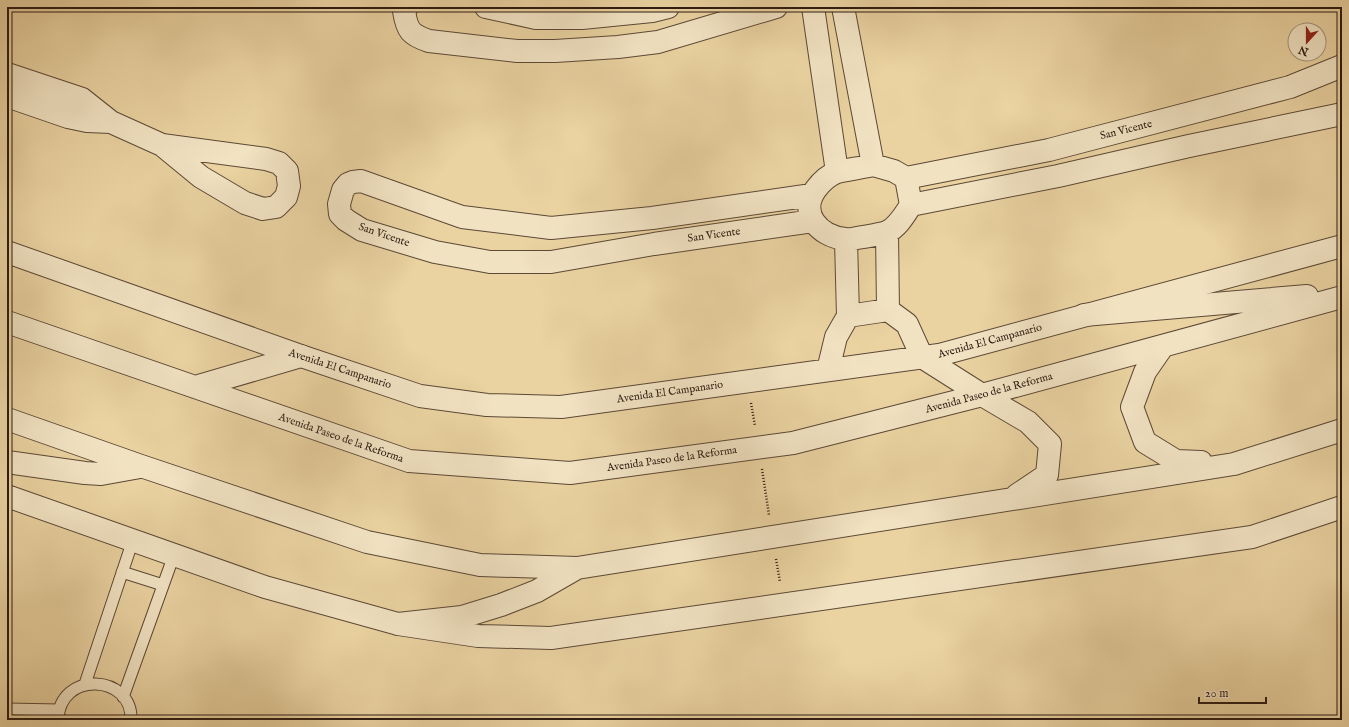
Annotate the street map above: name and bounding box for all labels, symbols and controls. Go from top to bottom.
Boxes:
north arrow [1287,22,1327,62]
text: N [1296,42,1312,59]
street label: San Vicente [1099,117,1153,143]
street label: San Vicente [357,220,411,250]
street label: San Vicente [687,224,741,246]
street label: Avenida El Campanario [935,320,1044,362]
street label: Avenida El Campanario [286,345,393,392]
street label: Avenida Paseo de la Reforma [923,369,1054,417]
street label: Avenida El Campanario [615,378,724,407]
street label: Avenida Paseo de la Reforma [276,410,405,466]
street label: Avenida Paseo de la Reforma [605,443,738,475]
scale bar [1199,679,1266,705]
text: 20 m [1205,686,1228,701]

